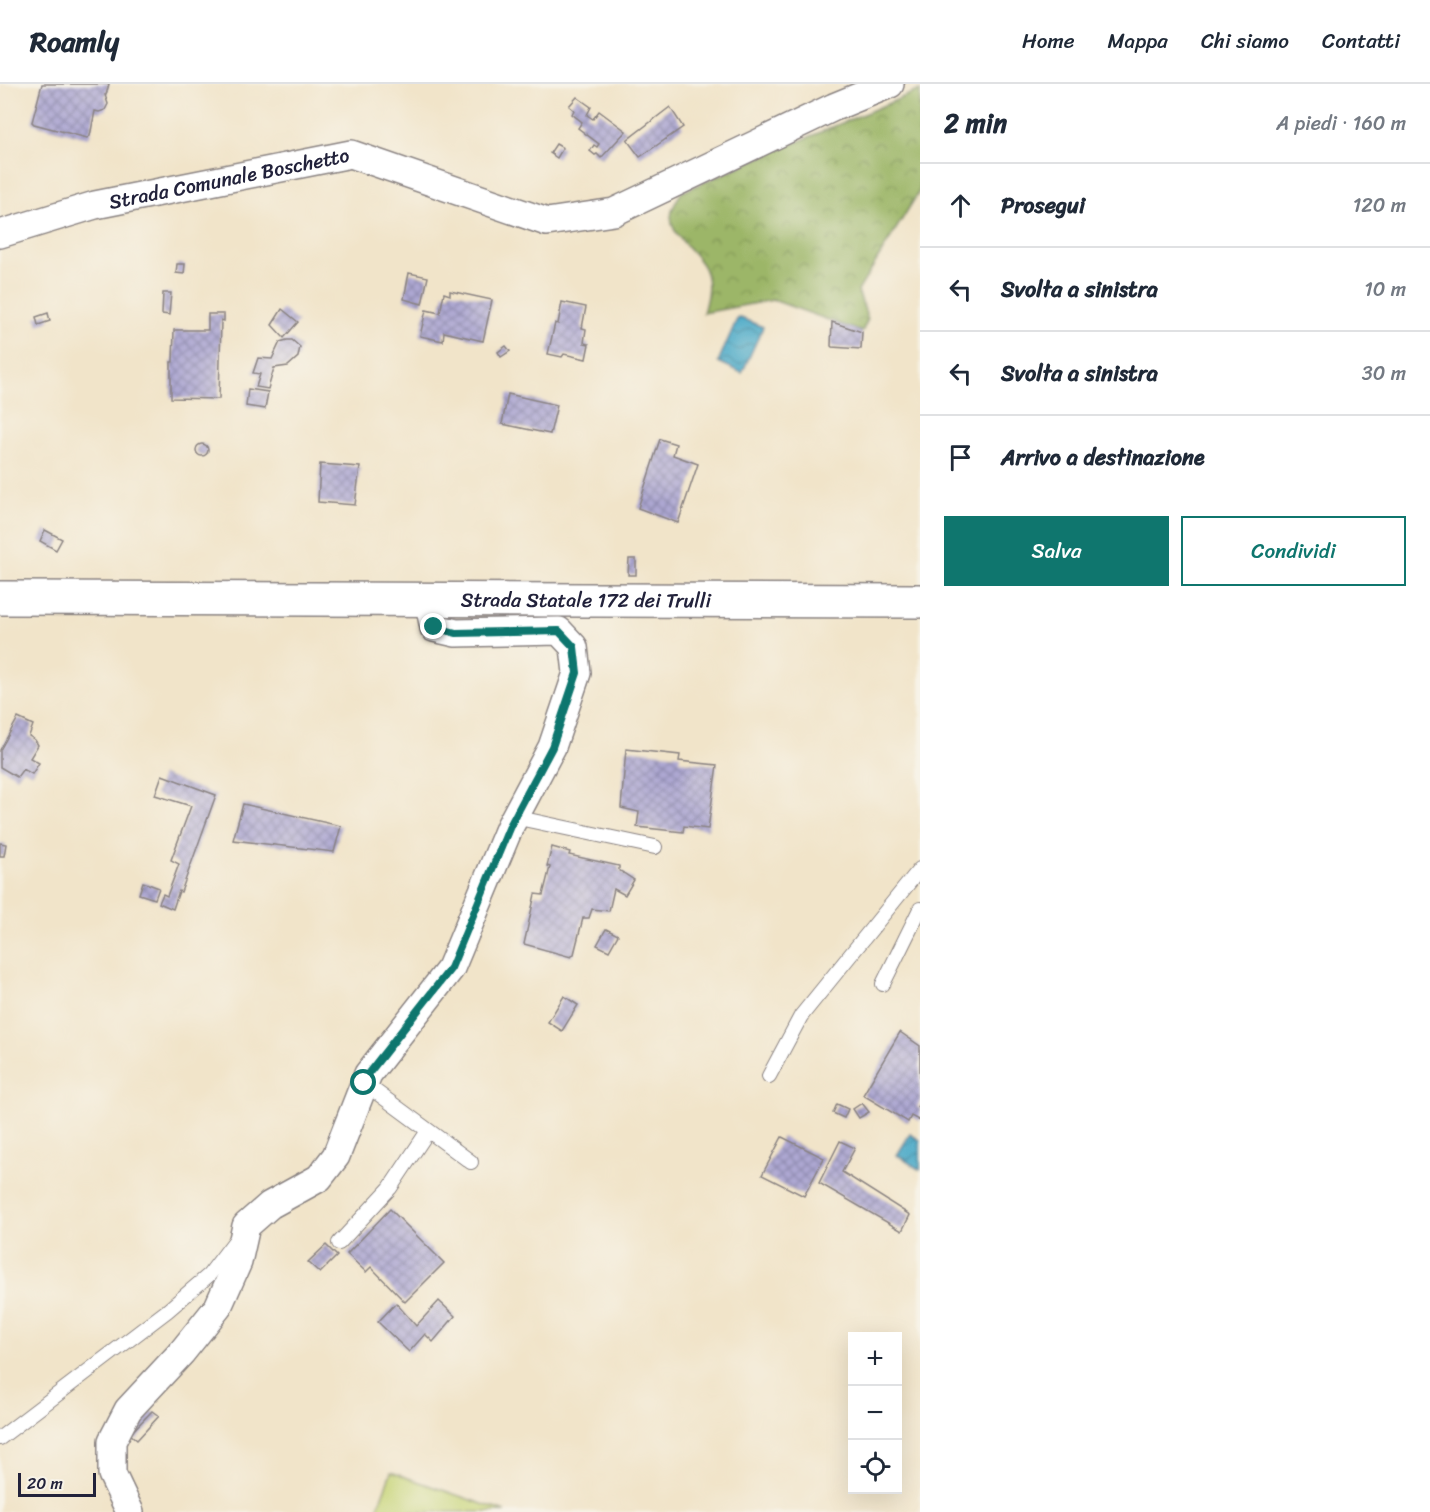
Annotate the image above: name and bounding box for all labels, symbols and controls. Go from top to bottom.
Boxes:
text: Roamly [30,17,119,66]
text: Home [1022,22,1074,60]
text: Mappa [1107,22,1168,60]
text: Chi siamo [1201,22,1289,60]
text: Contatti [1322,22,1400,60]
text: 2 min [944,100,1007,146]
text: A piedi · 160 m [1276,106,1406,141]
street label: Strada Comunale Boschetto [106,137,352,219]
text: Prosegui [1001,186,1085,225]
text: 120 m [1353,188,1406,223]
icon: ahead [944,189,977,222]
text: Svolta a sinistra [1001,270,1158,309]
text: 10 m [1364,272,1406,307]
icon: left [944,273,977,306]
text: Svolta a sinistra [1001,354,1158,393]
text: 30 m [1362,356,1406,391]
icon: left [944,357,977,390]
text: Arrivo a destinazione [1001,438,1205,477]
icon: arrive [944,441,977,474]
button: Salva [944,516,1169,586]
button: Condividi [1181,516,1406,586]
street label: Strada Statale 172 dei Trulli [461,582,713,618]
route end [420,613,446,639]
route start [350,1069,376,1095]
map controls [848,1332,902,1494]
button: + [848,1332,902,1386]
button: − [848,1386,902,1440]
button: locate [848,1440,902,1494]
text: 20 m [27,1469,63,1498]
scale bar [18,1470,96,1498]

